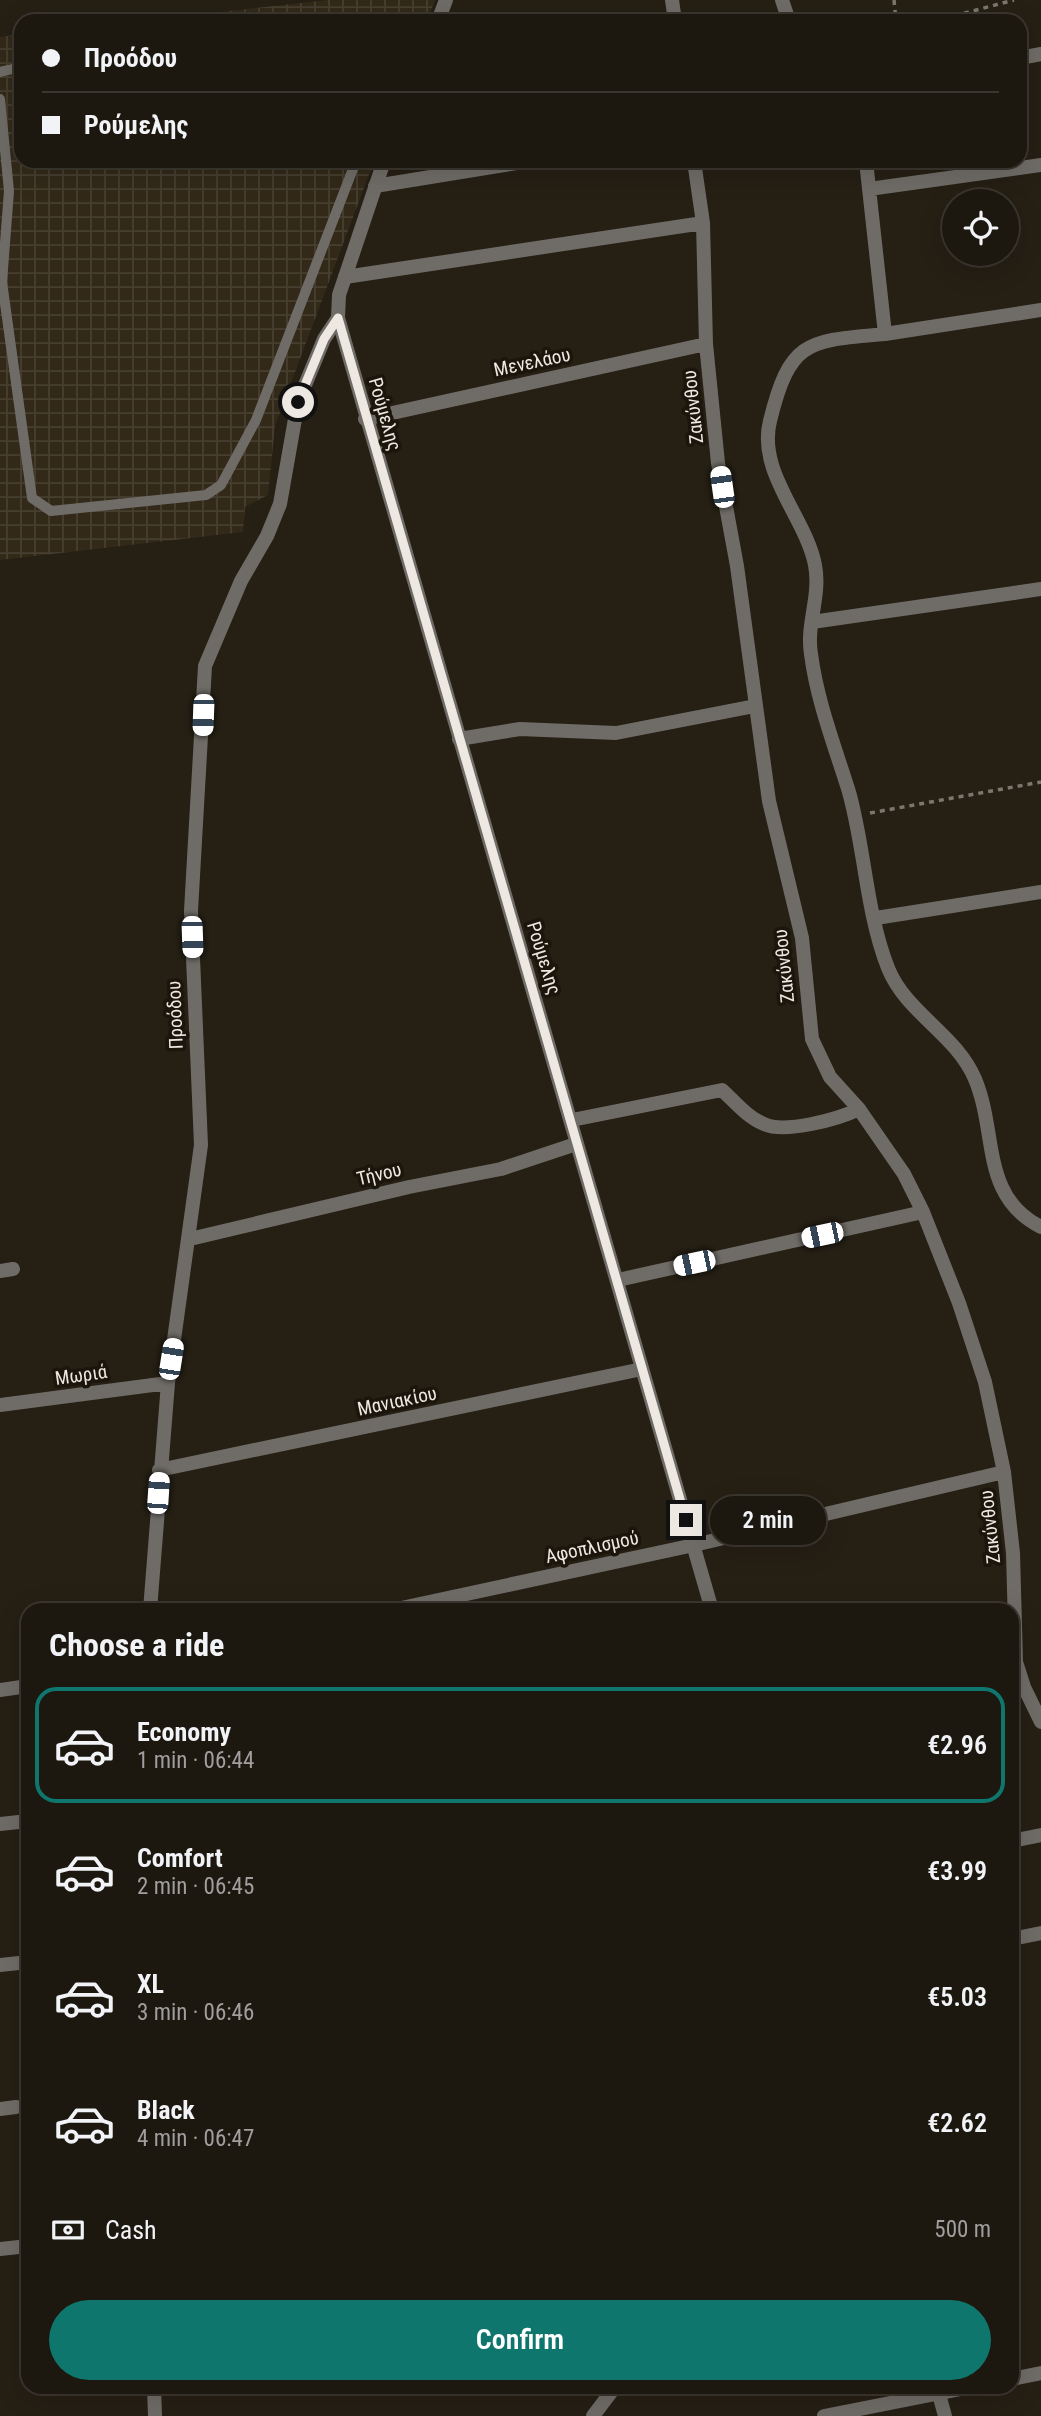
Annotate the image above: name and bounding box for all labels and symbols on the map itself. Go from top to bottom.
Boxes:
street label: Μενελάου [492,343,572,381]
street label: Ζακύνθου [678,369,708,445]
street label: Ρούμελης [364,375,406,453]
route start [282,386,314,418]
car [709,465,736,509]
car [192,694,215,736]
car [181,916,204,958]
street label: Ρούμελης [522,919,566,997]
street label: Ζακύνθου [769,928,799,1004]
street label: Προόδου [162,980,188,1050]
street label: Τήνου [354,1158,404,1190]
car [800,1220,845,1250]
car [672,1248,717,1278]
car [158,1337,185,1381]
street label: Μωριά [54,1360,109,1390]
street label: Μανιακίου [355,1381,439,1421]
car [147,1471,170,1515]
street label: Ζακύνθου [975,1489,1005,1565]
callout: 2 min [710,1496,826,1544]
route end [670,1504,702,1536]
street label: Αφοπλισμού [543,1526,641,1568]

